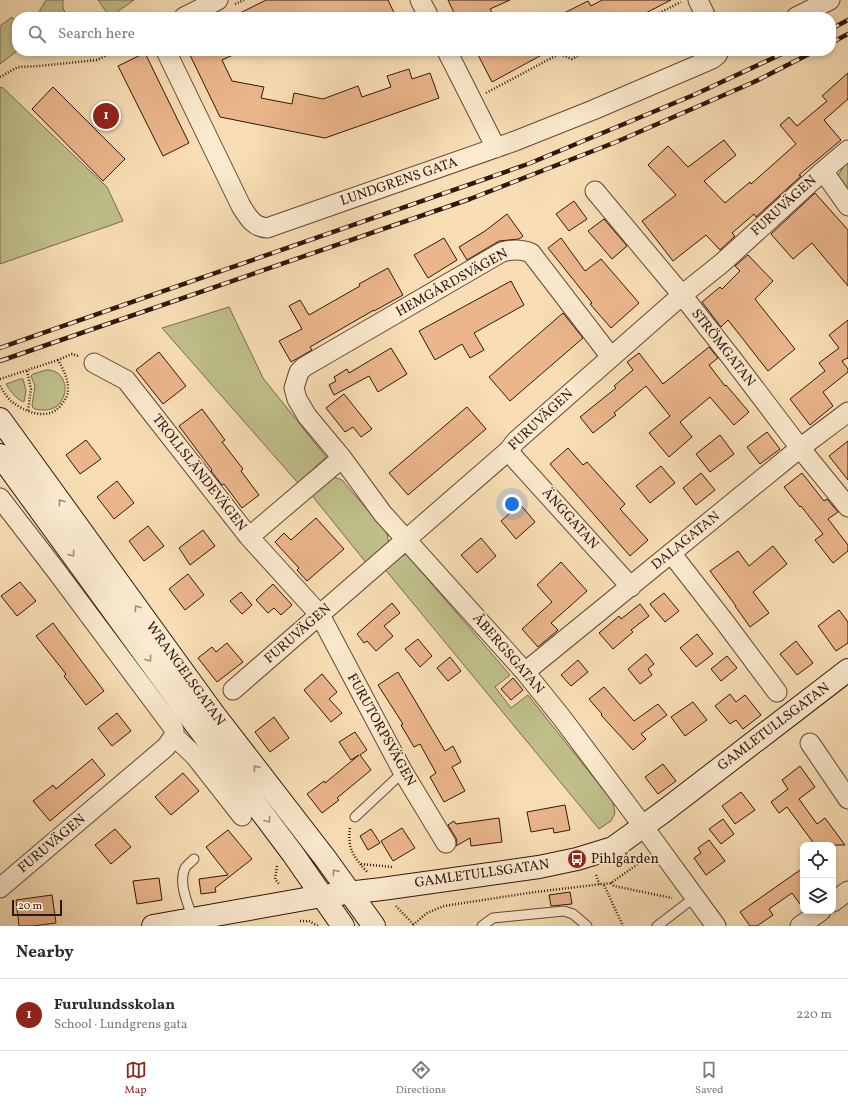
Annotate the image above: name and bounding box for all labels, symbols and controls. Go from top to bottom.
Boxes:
search box [12,12,836,56]
icon: search [26,23,48,45]
text: Search here [58,24,135,45]
pin: 1 [93,101,119,131]
street label: LUNDGRENS GATA [338,153,460,211]
street label: FURUVÄGEN [747,171,821,241]
street label: HEMGÅRDSVÄGEN [393,244,511,322]
street label: STRÖMGATAN [687,305,759,391]
street label: FURUVÄGEN [504,385,578,455]
street label: TROLLSLÄNDEVÄGEN [147,410,251,536]
street label: ÄNGGATAN [537,484,603,554]
your location [502,494,522,514]
one-way arrow [59,500,66,507]
street label: DALAGATAN [648,507,724,575]
one-way arrow [67,550,75,557]
street label: FURUVÄGEN [261,600,335,668]
one-way arrow [135,605,142,612]
street label: ÅBERGSGATAN [468,610,548,698]
street label: WRANGELSGATAN [141,618,229,730]
one-way arrow [144,655,151,662]
street label: FURUTORPSVÄGEN [342,670,420,790]
street label: GAMLETULLSGATAN [714,679,834,775]
one-way arrow [254,766,261,773]
street label: FURUVÄGEN [14,810,90,878]
one-way arrow [263,816,270,823]
map controls [800,842,836,914]
button: locate [800,842,836,878]
bus stop icon: Pihlgården [566,848,588,870]
place label: Pihlgården [591,850,659,869]
street label: GAMLETULLSGATAN [413,855,551,893]
one-way arrow [333,869,340,876]
button: layers [800,878,836,914]
scale bar [12,898,62,917]
text: 20 m [18,899,42,914]
text: Nearby [16,941,74,964]
text: Furulundsskolan [54,995,175,1016]
text: 1 [26,1006,32,1024]
text: 220 m [796,1006,832,1024]
text: School · Lundgrens gata [54,1016,188,1034]
tab: Map [125,1059,147,1098]
tab: Directions [396,1059,446,1098]
tab: Saved [695,1059,723,1098]

